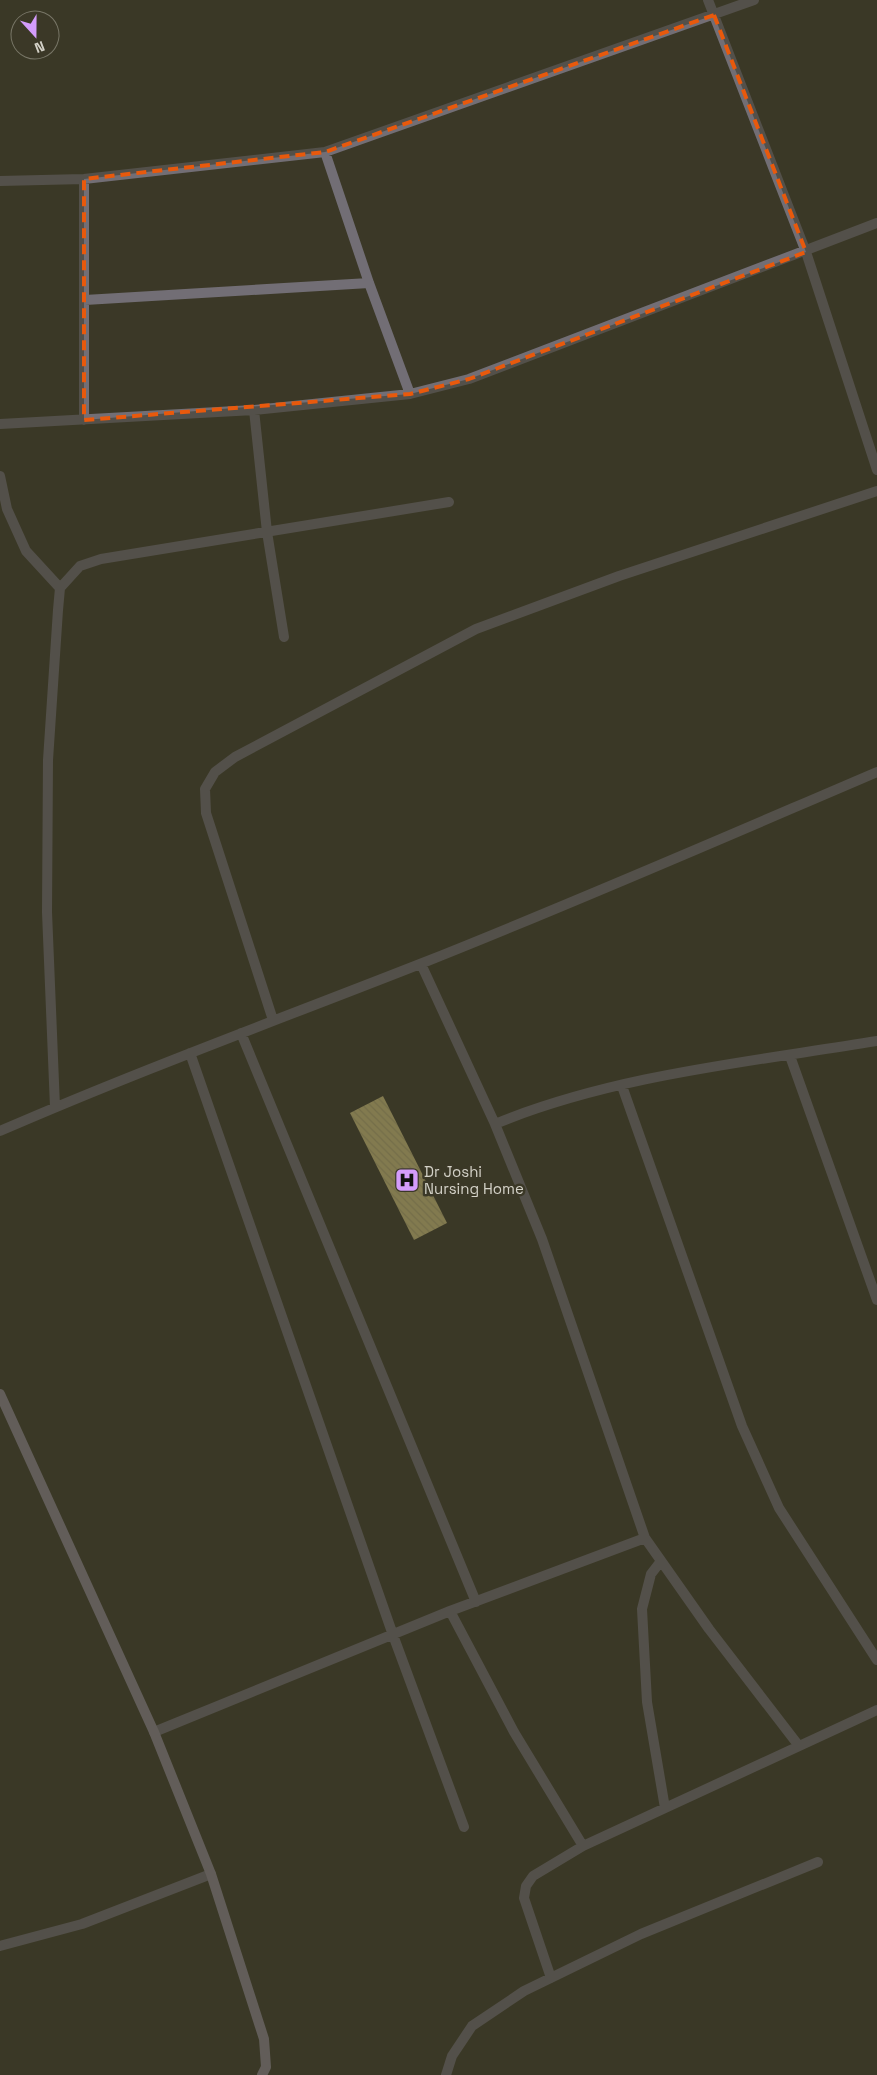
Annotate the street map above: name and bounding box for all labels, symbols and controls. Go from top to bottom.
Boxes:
north arrow [10,10,60,60]
text: N [32,37,47,57]
place label: Dr Joshi Nursing Home [424,1162,524,1198]
hospital icon: Dr Joshi Nursing Home [394,1167,420,1193]

